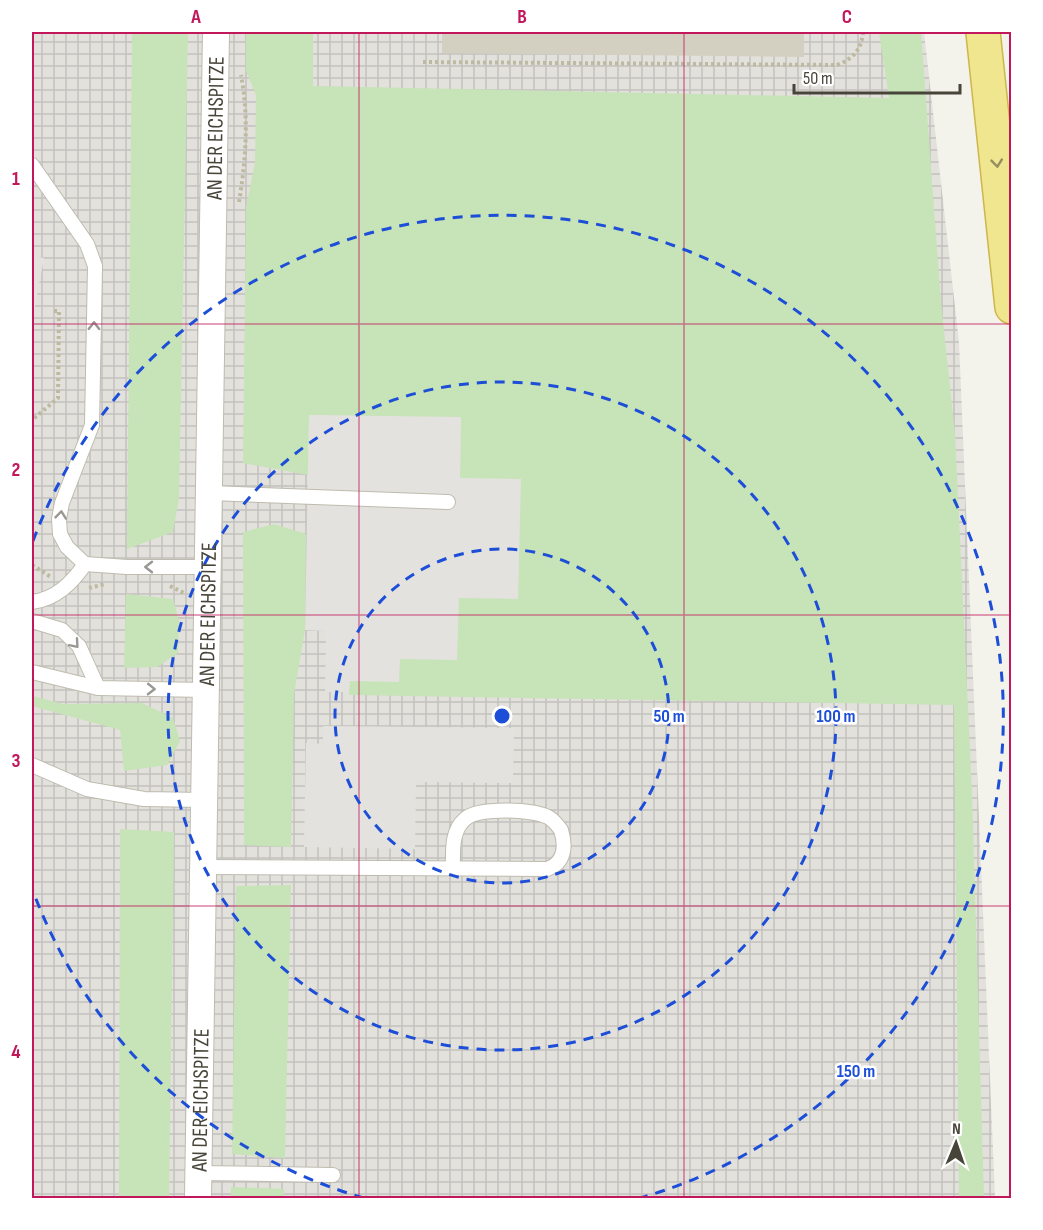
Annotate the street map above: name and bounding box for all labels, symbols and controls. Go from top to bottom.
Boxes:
text: A [190,5,201,29]
text: B [517,5,527,29]
text: C [842,5,852,29]
street label: AN DER EICHSPITZE [201,56,231,201]
scale bar [794,57,960,95]
text: 50 m [803,68,833,89]
one-way arrow [990,159,1003,168]
text: 1 [12,167,20,191]
one-way arrow [88,321,100,330]
text: 2 [12,458,20,482]
one-way arrow [54,510,66,520]
street label: AN DER EICHSPITZE [194,542,223,687]
one-way arrow [145,561,154,573]
one-way arrow [68,637,79,647]
one-way arrow [147,683,156,695]
centre of rings [492,706,512,726]
text: 50 m [653,706,685,727]
text: 100 m [817,706,856,727]
text: 3 [12,749,21,773]
street label: AN DER EICHSPITZE [186,1028,216,1173]
text: 4 [11,1040,21,1064]
text: 150 m [837,1061,875,1082]
north arrow [926,1113,986,1173]
text: N [952,1120,961,1139]

